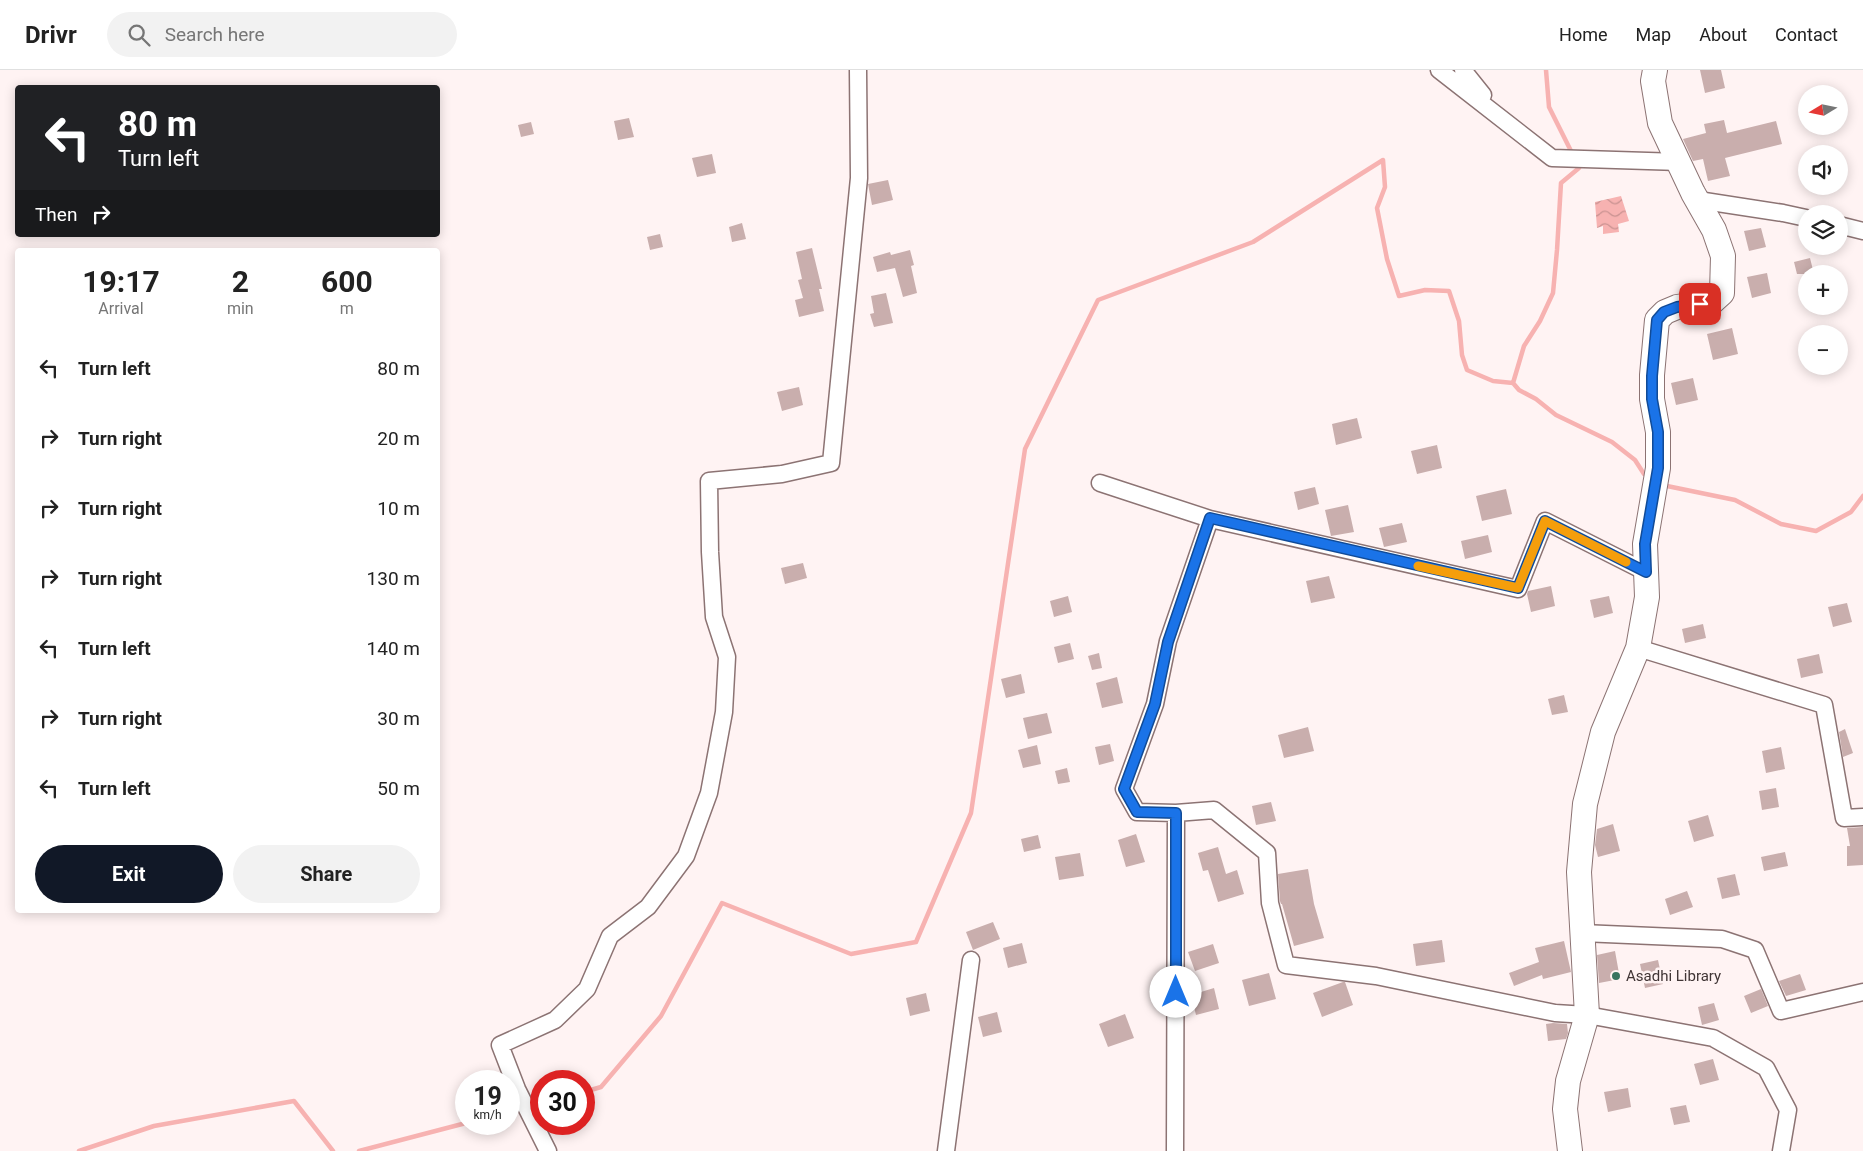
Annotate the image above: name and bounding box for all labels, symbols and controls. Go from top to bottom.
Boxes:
search box [107,12,457,57]
text: Drivr [25,21,77,49]
icon: search [125,21,153,49]
text: Search here [165,23,265,46]
text: Home [1559,24,1608,45]
text: Map [1636,24,1671,45]
text: About [1699,24,1747,45]
text: Contact [1775,24,1838,45]
north arrow [1798,85,1848,135]
map controls [1798,85,1848,375]
text: 80 m [118,104,197,145]
icon: left [35,105,100,170]
button: sound [1798,145,1848,195]
text: Turn left [118,146,199,171]
icon: right [87,200,115,228]
text: Then [35,203,77,226]
button: layers [1798,205,1848,255]
text: 19:17 [82,264,160,299]
text: 2 [232,264,249,299]
text: 600 [321,264,373,299]
button: + [1798,265,1848,315]
pin [1679,283,1721,325]
icon: arrive [1686,290,1714,318]
text: Arrival [98,299,144,318]
text: min [227,299,254,318]
text: m [340,299,354,318]
button: − [1798,325,1848,375]
icon: left [35,354,63,382]
text: Turn left [78,357,151,380]
text: 80 m [377,357,420,380]
icon: right [35,424,63,452]
text: Turn right [78,427,162,450]
text: 20 m [377,427,420,450]
icon: right [35,494,63,522]
text: Turn right [78,497,162,520]
text: 10 m [377,497,420,520]
icon: right [35,564,63,592]
text: Turn right [78,567,162,590]
text: 130 m [367,567,420,590]
icon: left [35,634,63,662]
text: Turn left [78,637,151,660]
text: 140 m [367,637,420,660]
icon: right [35,704,63,732]
text: Turn right [78,707,162,730]
text: 30 m [377,707,420,730]
icon: left [35,774,63,802]
text: Turn left [78,777,151,800]
text: 50 m [377,777,420,800]
button: Exit [35,845,223,903]
button: Share [233,845,420,903]
position arrow [1149,965,1201,1017]
place label: Asadhi Library [1626,967,1721,985]
marker: Asadhi Library [1610,970,1622,982]
speed limit sign: 30 [530,1070,595,1135]
text: 19 [473,1082,502,1111]
text: km/h [473,1108,502,1122]

